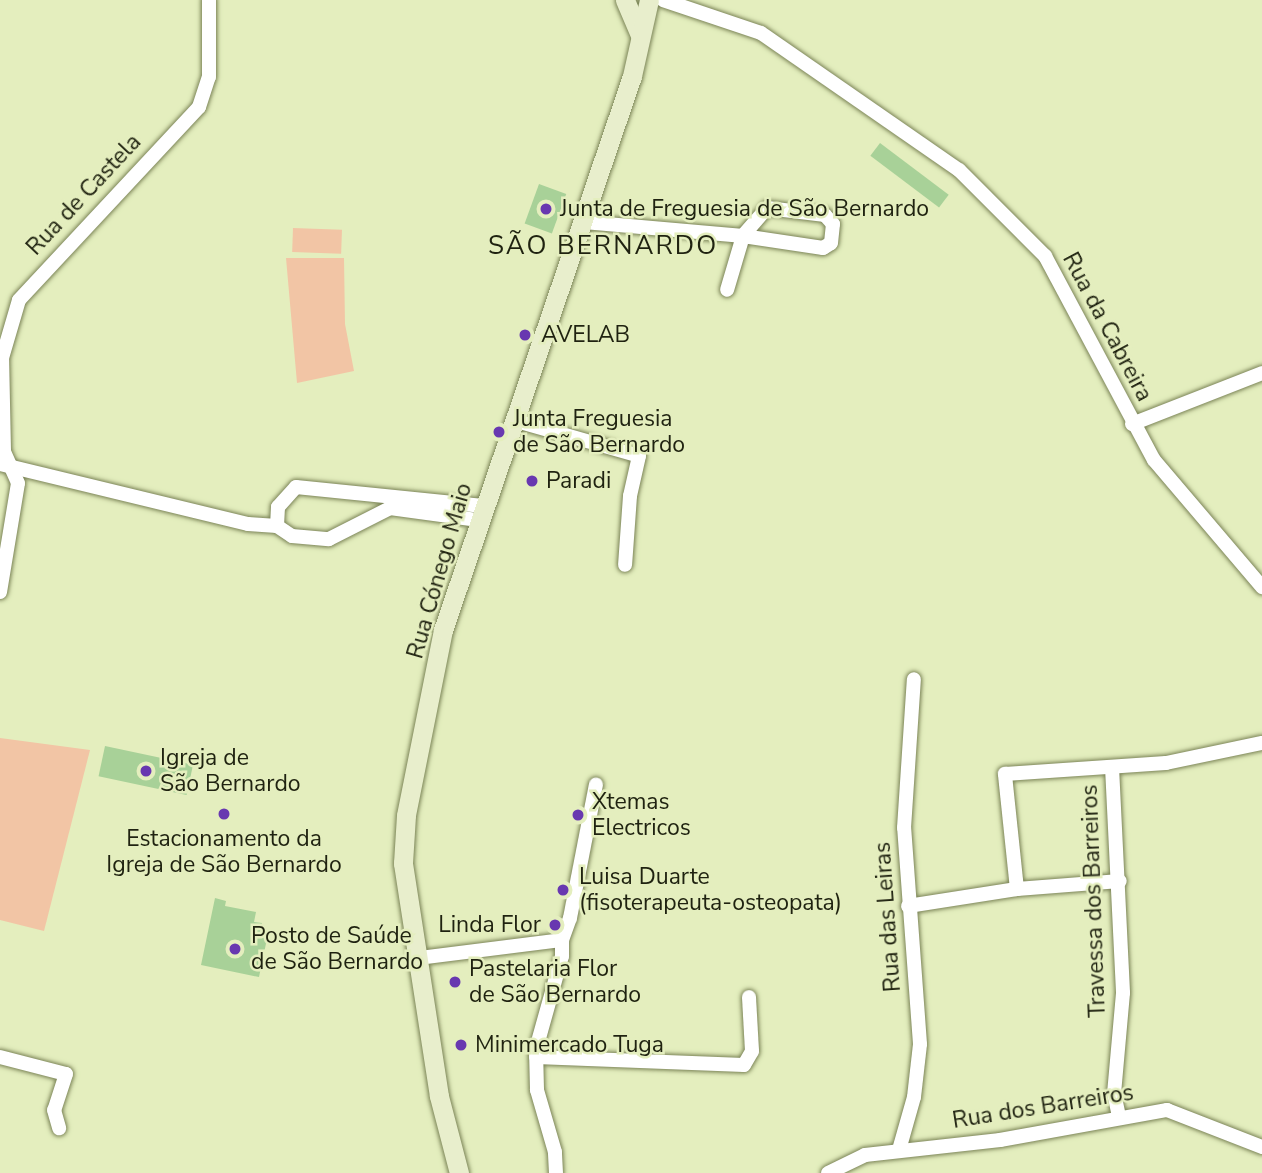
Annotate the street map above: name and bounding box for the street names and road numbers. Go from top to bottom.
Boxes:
street label: Rua de Castela [21,129,147,261]
street label: Rua da Cabreira [1056,248,1158,406]
street label: Rua Cónego Maio [402,480,478,662]
street label: Travessa dos Barreiros [1076,784,1112,1018]
street label: Rua das Leiras [869,841,907,993]
street label: Rua dos Barreiros [950,1079,1136,1135]

